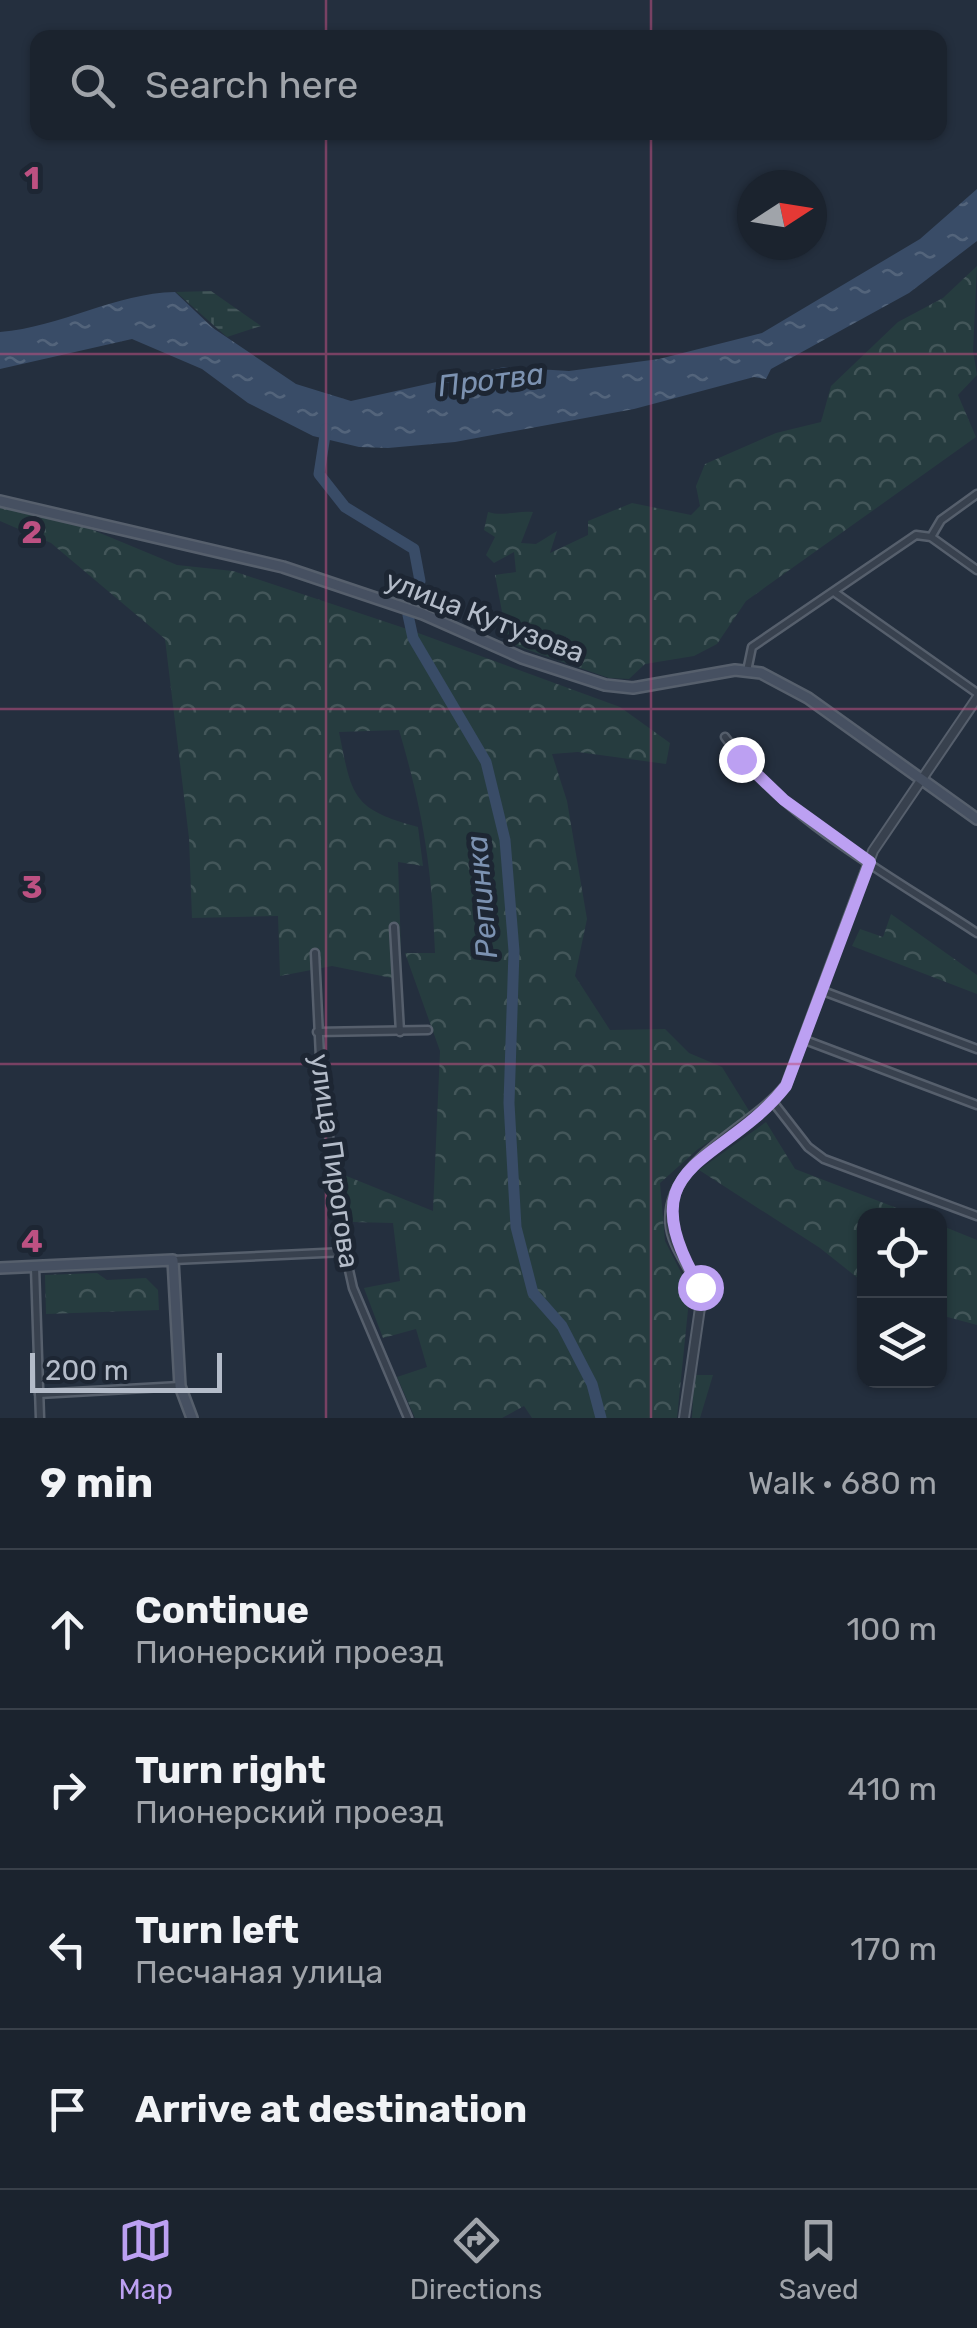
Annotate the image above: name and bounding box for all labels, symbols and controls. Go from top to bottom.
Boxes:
search box [30,30,947,140]
icon: search [65,58,120,113]
text: Search here [145,62,358,108]
text: 1 [24,159,40,197]
north arrow [737,170,827,260]
water label: Протва [436,356,546,404]
text: 2 [22,513,42,551]
street label: улица Кутузова [381,563,589,670]
route end [719,737,765,783]
water label: Репинка [459,834,505,960]
text: 3 [21,868,43,906]
street label: улица Пирогова [303,1052,366,1270]
map controls [857,1208,947,1388]
button: locate [857,1208,947,1298]
text: 4 [21,1222,43,1260]
route start [678,1265,724,1311]
button: layers [857,1298,947,1388]
scale bar [30,1348,222,1392]
text: 200 m [45,1354,129,1387]
text: 9 min [40,1458,153,1508]
text: Walk · 680 m [748,1464,937,1502]
text: Continue [135,1587,309,1633]
icon: ahead [40,1602,95,1657]
text: 100 m [846,1610,937,1648]
text: Пионерский проезд [135,1633,444,1671]
text: Turn right [135,1747,326,1793]
icon: right [40,1762,95,1817]
text: 410 m [847,1770,937,1808]
text: Пионерский проезд [135,1793,444,1831]
text: Turn left [135,1907,299,1953]
icon: left [40,1922,95,1977]
text: 170 m [850,1930,937,1968]
text: Песчаная улица [135,1953,383,1991]
icon: arrive [40,2082,95,2137]
text: Arrive at destination [135,2086,527,2132]
tab: Map [118,2213,173,2306]
tab: Directions [410,2213,542,2306]
tab: Saved [779,2213,859,2306]

